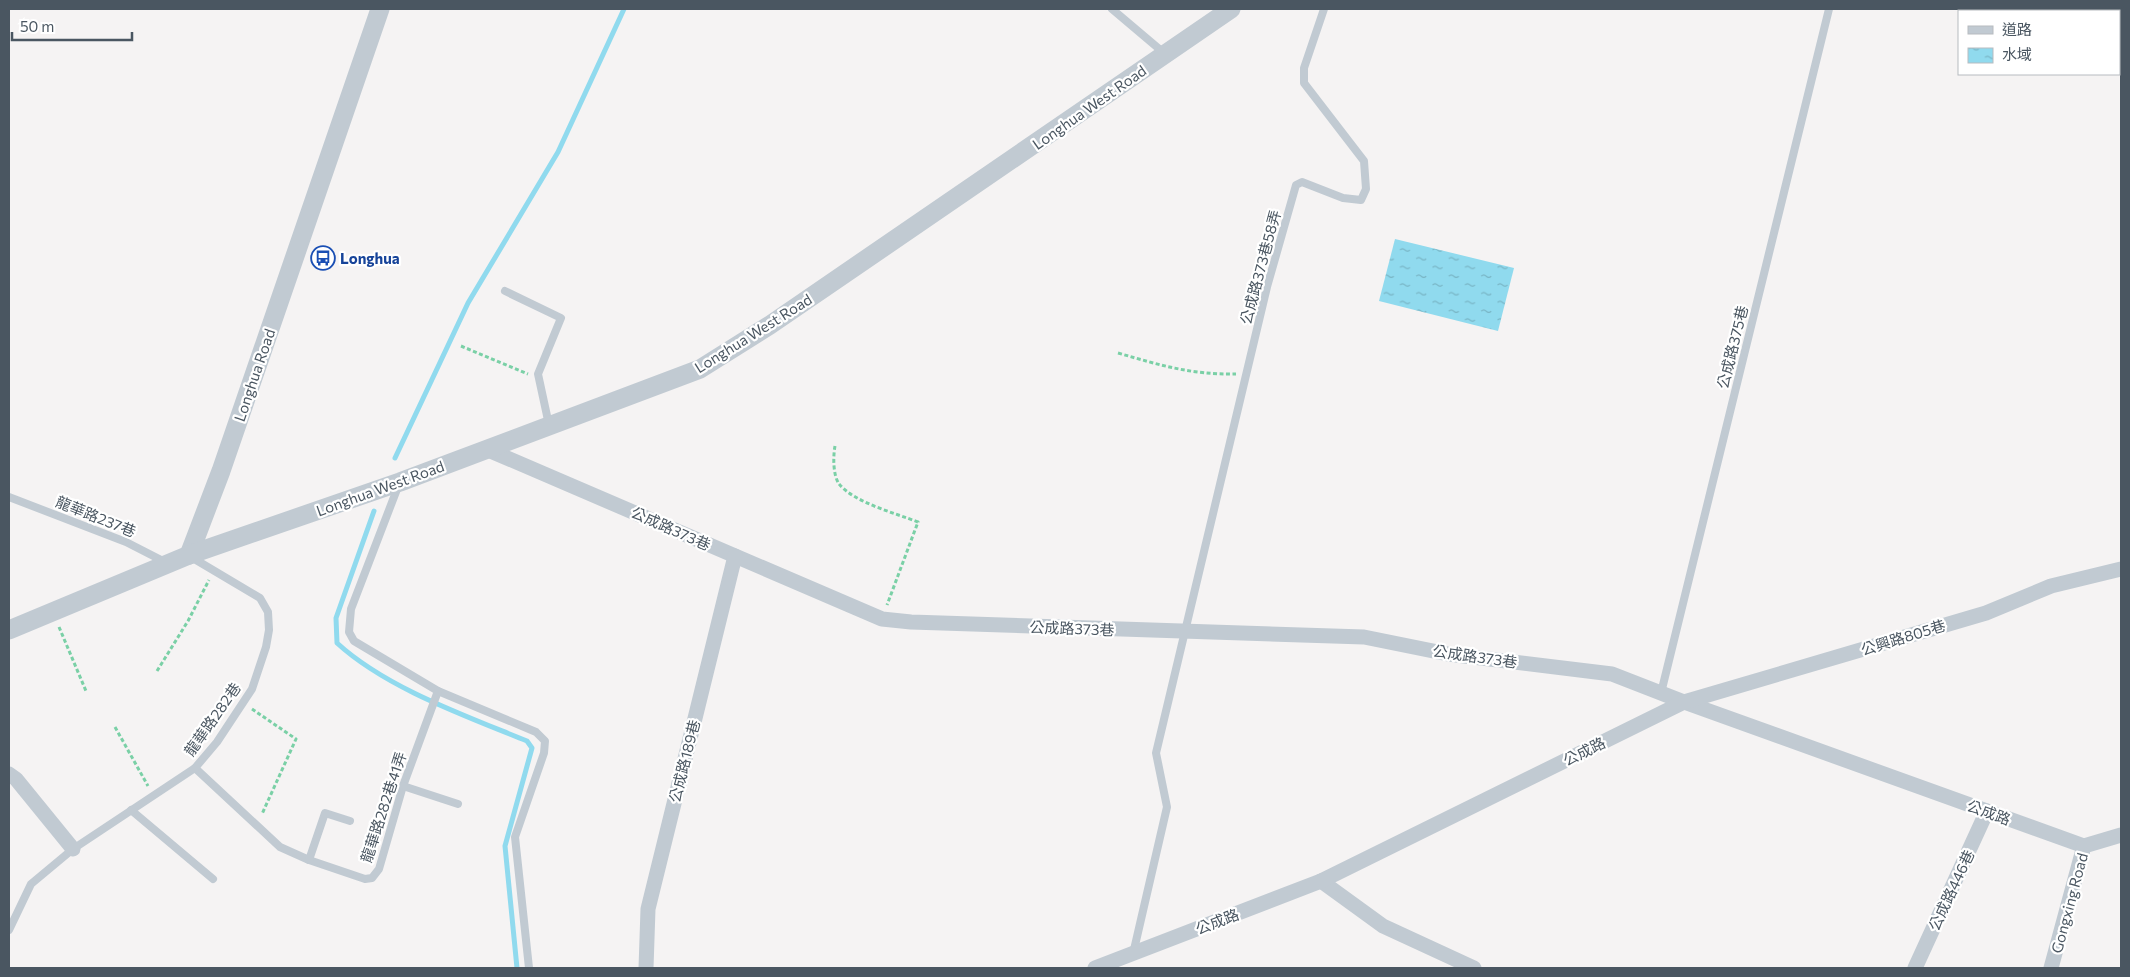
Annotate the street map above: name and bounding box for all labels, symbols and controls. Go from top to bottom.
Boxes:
scale bar [12,10,132,42]
legend [1958,10,2120,75]
text: 50 m [20,17,54,35]
text: 道路 [2002,20,2032,38]
text: 水域 [2002,45,2032,63]
street label: Longhua West Road [1029,61,1149,153]
street label: 公成路373巷58弄 [1236,208,1284,326]
bus stop icon: Longhua [310,245,336,271]
place label: Longhua [340,249,400,267]
street label: Longhua West Road [691,290,815,376]
street label: 公成路375巷 [1713,304,1751,390]
street label: Longhua Road [230,326,278,424]
street label: Longhua West Road [314,456,446,520]
street label: 龍華路237巷 [53,492,139,540]
street label: 公成路373巷 [629,502,713,554]
street label: 公興路805巷 [1859,616,1947,658]
street label: 公成路373巷 [1029,618,1115,638]
street label: 公成路373巷 [1432,641,1518,671]
street label: 龍華路282巷 [180,679,244,759]
street label: 公成路189巷 [665,718,703,804]
street label: 公成路 [1560,733,1608,769]
street label: 龍華路282巷41弄 [357,749,409,865]
street label: 公成路 [1965,796,2013,828]
street label: 公成路446巷 [1924,847,1978,933]
street label: Gongxing Road [2047,851,2091,955]
street label: 公成路 [1193,905,1241,937]

